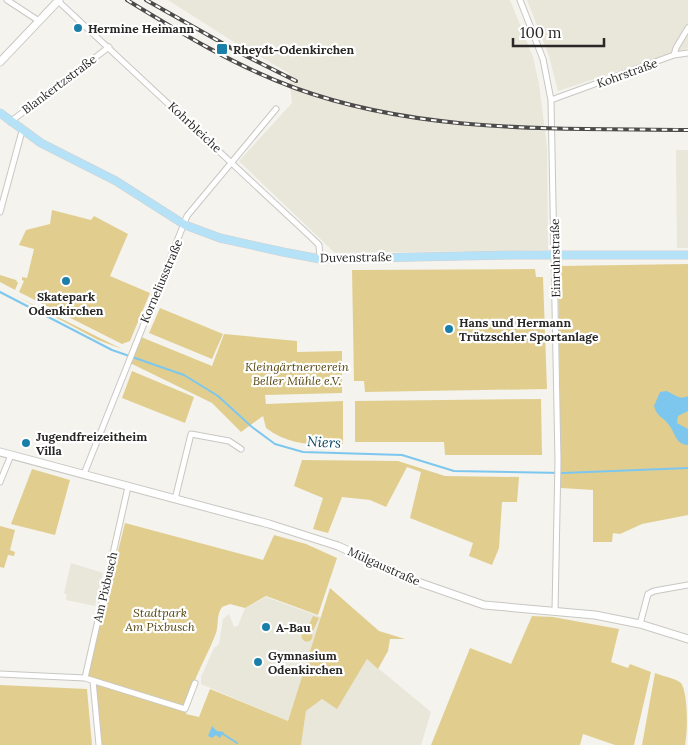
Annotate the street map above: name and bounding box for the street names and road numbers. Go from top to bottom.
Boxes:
street label: Blankertzstraße [19,51,100,117]
street label: Kohrstraße [595,55,660,91]
street label: Kohrbleiche [165,98,225,156]
street label: Einruhrstraße [547,218,563,298]
street label: Korneliusstraße [137,236,186,325]
street label: Duvenstraße [320,249,393,265]
street label: Mülgaustraße [346,543,423,589]
street label: Am Pixbusch [89,550,120,625]

